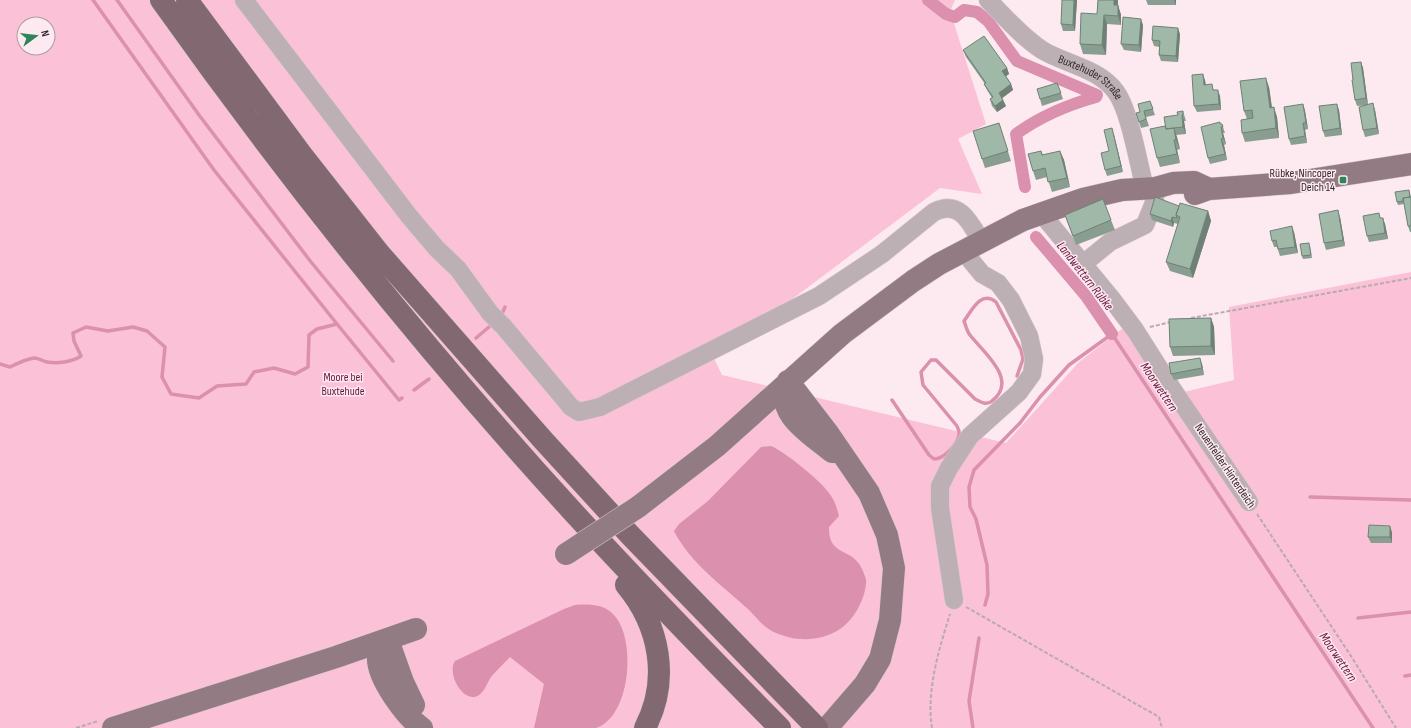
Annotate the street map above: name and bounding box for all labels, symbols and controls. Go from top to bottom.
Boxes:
north arrow [16,16,56,56]
text: N [38,29,52,38]
street label: Buxtehuder Straße [1056,51,1127,102]
place label: Rübke, Nincoper Deich 14 [1270,166,1336,195]
marker: Rübke, Nincoper Deich 14 [1338,175,1348,185]
water label: Landwettern Rübke [1053,238,1117,314]
water label: Moorwettern [1137,359,1182,415]
park label: Moore bei Buxtehude [321,370,365,399]
street label: Neuenfelder Hinterdeich [1191,421,1259,511]
water label: Moorwettern [1316,629,1361,685]

